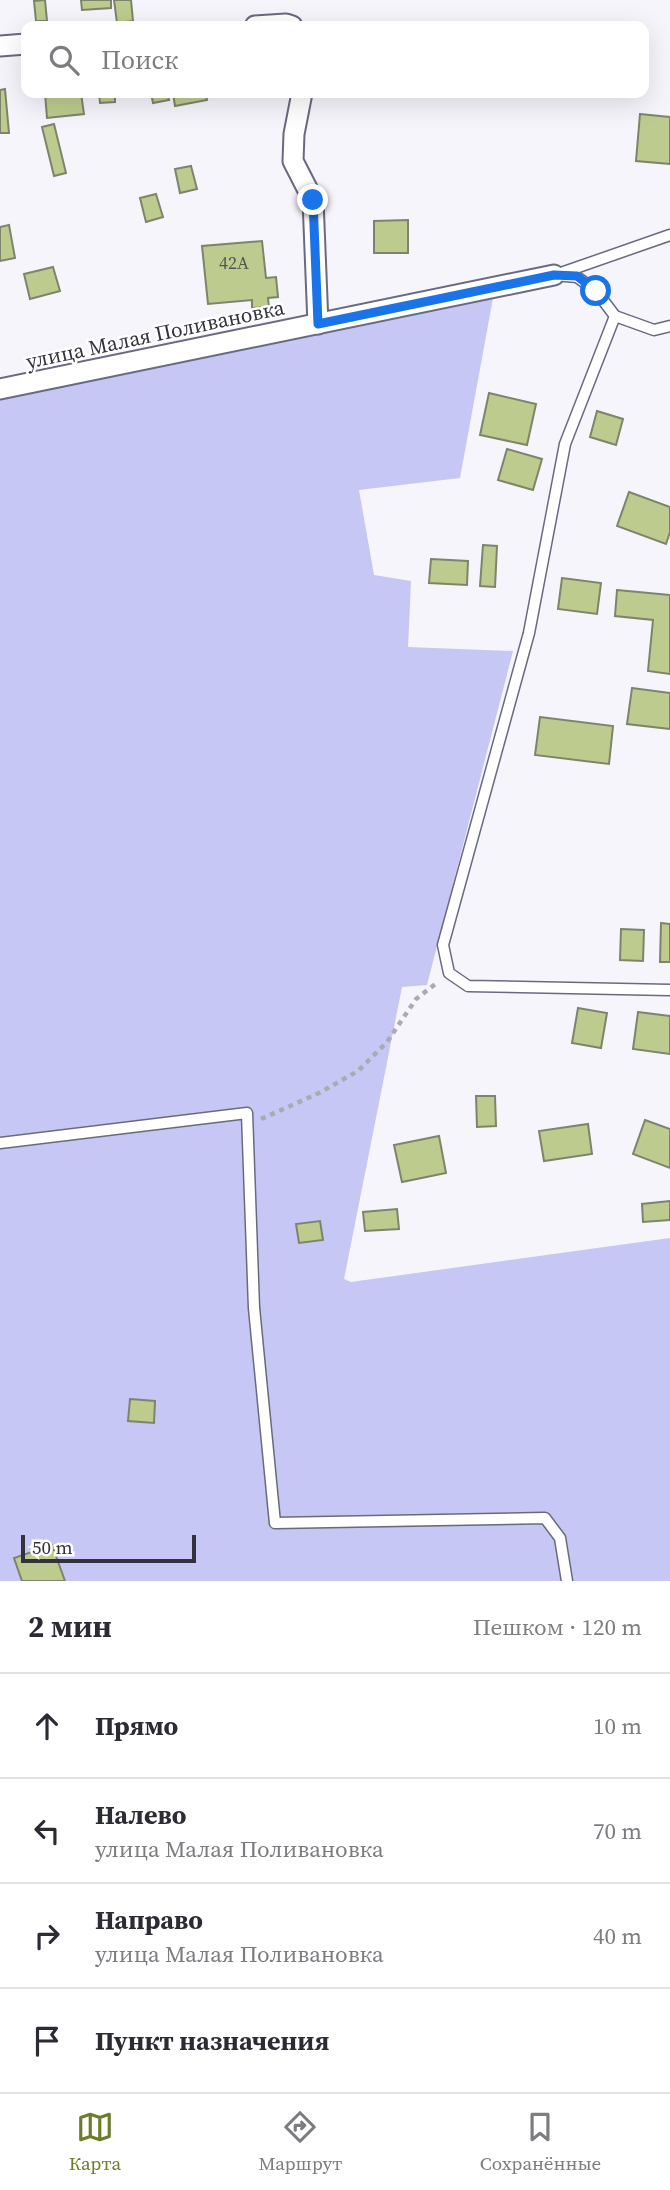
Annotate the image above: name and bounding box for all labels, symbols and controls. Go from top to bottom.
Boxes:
search box [21,21,649,98]
icon: search [45,41,83,79]
text: Поиск [101,42,178,78]
route end [297,184,328,215]
house number: 42А [219,250,249,275]
route start [580,275,611,306]
street label: улица Малая Поливановка [23,292,287,376]
scale bar [21,1532,196,1564]
text: 50 m [32,1534,73,1560]
text: 2 мин [28,1606,112,1647]
text: Пешком · 120 m [473,1611,642,1643]
icon: ahead [28,1707,66,1745]
text: Прямо [95,1708,178,1744]
text: 10 m [593,1710,642,1742]
text: Налево [95,1797,186,1833]
icon: left [28,1812,66,1850]
text: 70 m [593,1815,642,1847]
text: улица Малая Поливановка [95,1833,384,1865]
text: Направо [95,1902,203,1938]
icon: right [28,1917,66,1955]
text: 40 m [593,1920,642,1952]
text: улица Малая Поливановка [95,1938,384,1970]
icon: arrive [28,2022,66,2060]
text: Пункт назначения [95,2023,329,2059]
tab: Карта [69,2108,121,2176]
tab: Маршрут [258,2108,342,2176]
tab: Сохранённые [480,2108,601,2176]

